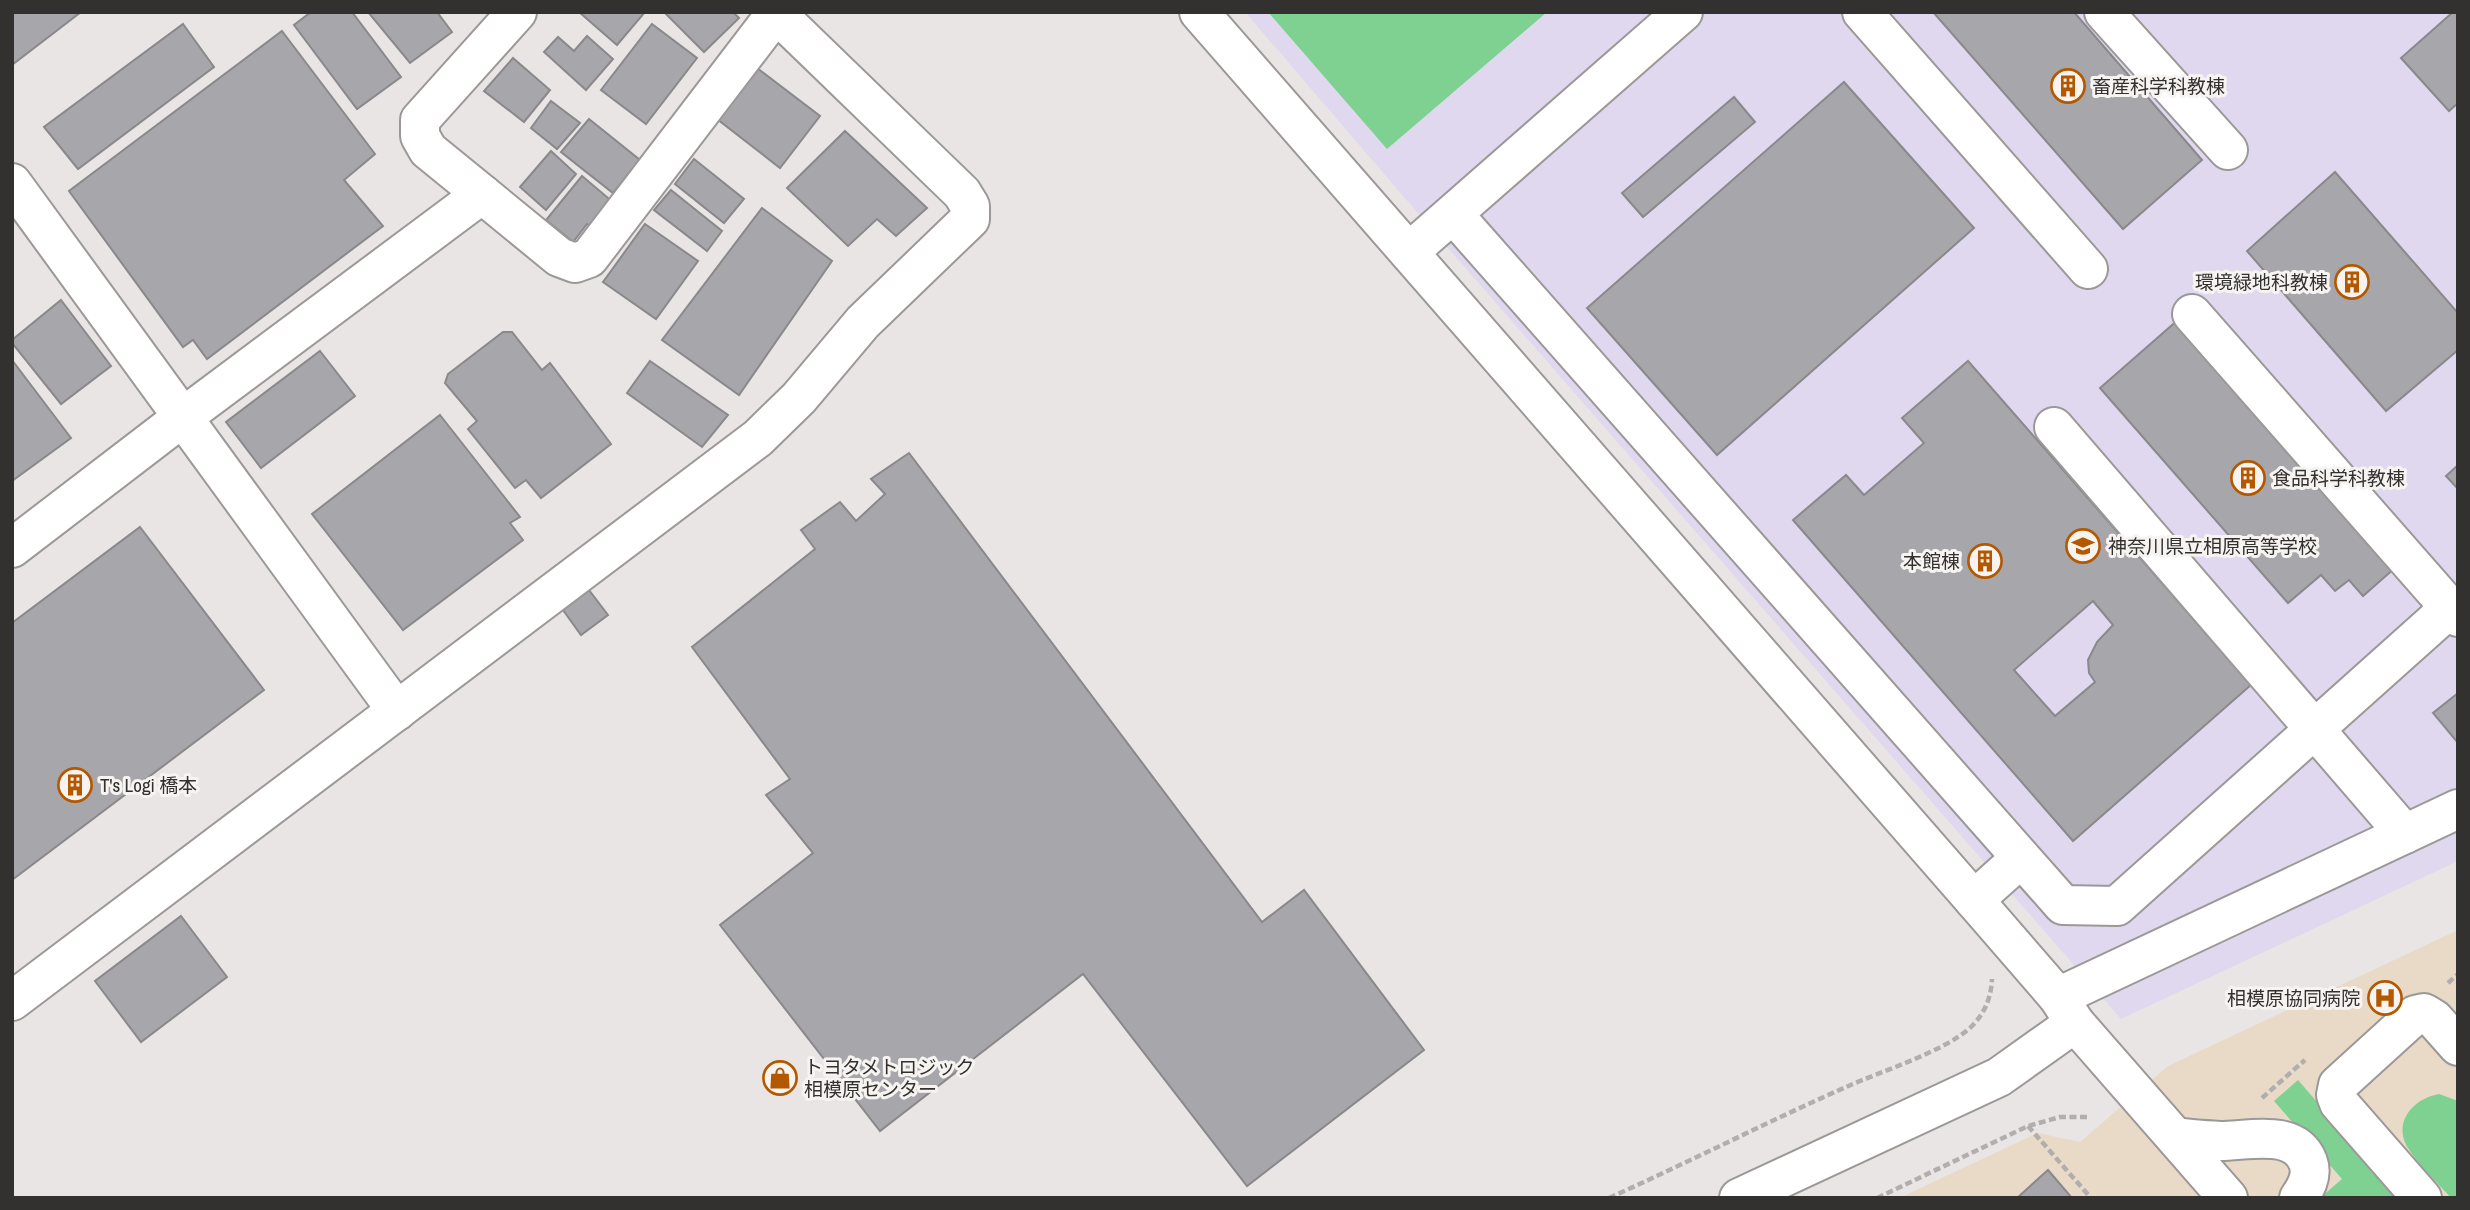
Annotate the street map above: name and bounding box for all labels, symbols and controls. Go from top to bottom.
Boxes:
building icon: 畜産科学科教棟 [2049,67,2087,105]
place label: 畜産科学科教棟 [2092,73,2225,99]
building icon: 環境緑地科教棟 [2333,263,2371,301]
place label: 環境緑地科教棟 [2195,269,2328,295]
building icon: 食品科学科教棟 [2229,459,2267,497]
place label: 食品科学科教棟 [2272,465,2405,491]
school or university icon: 神奈川県立相原高等学校 [2064,527,2102,565]
place label: 神奈川県立相原高等学校 [2108,533,2317,559]
building icon: 本館棟 [1966,542,2004,580]
place label: 本館棟 [1903,548,1960,574]
building icon: T's Logi 橋本 [56,766,94,804]
place label: T's Logi 橋本 [100,772,197,798]
hospital icon: 相模原協同病院 [2366,979,2404,1017]
place label: 相模原協同病院 [2227,985,2360,1011]
place label: トヨタメトロジック 相模原センター [804,1054,974,1102]
shop icon: トヨタメトロジック 相模原センター [761,1059,799,1097]

